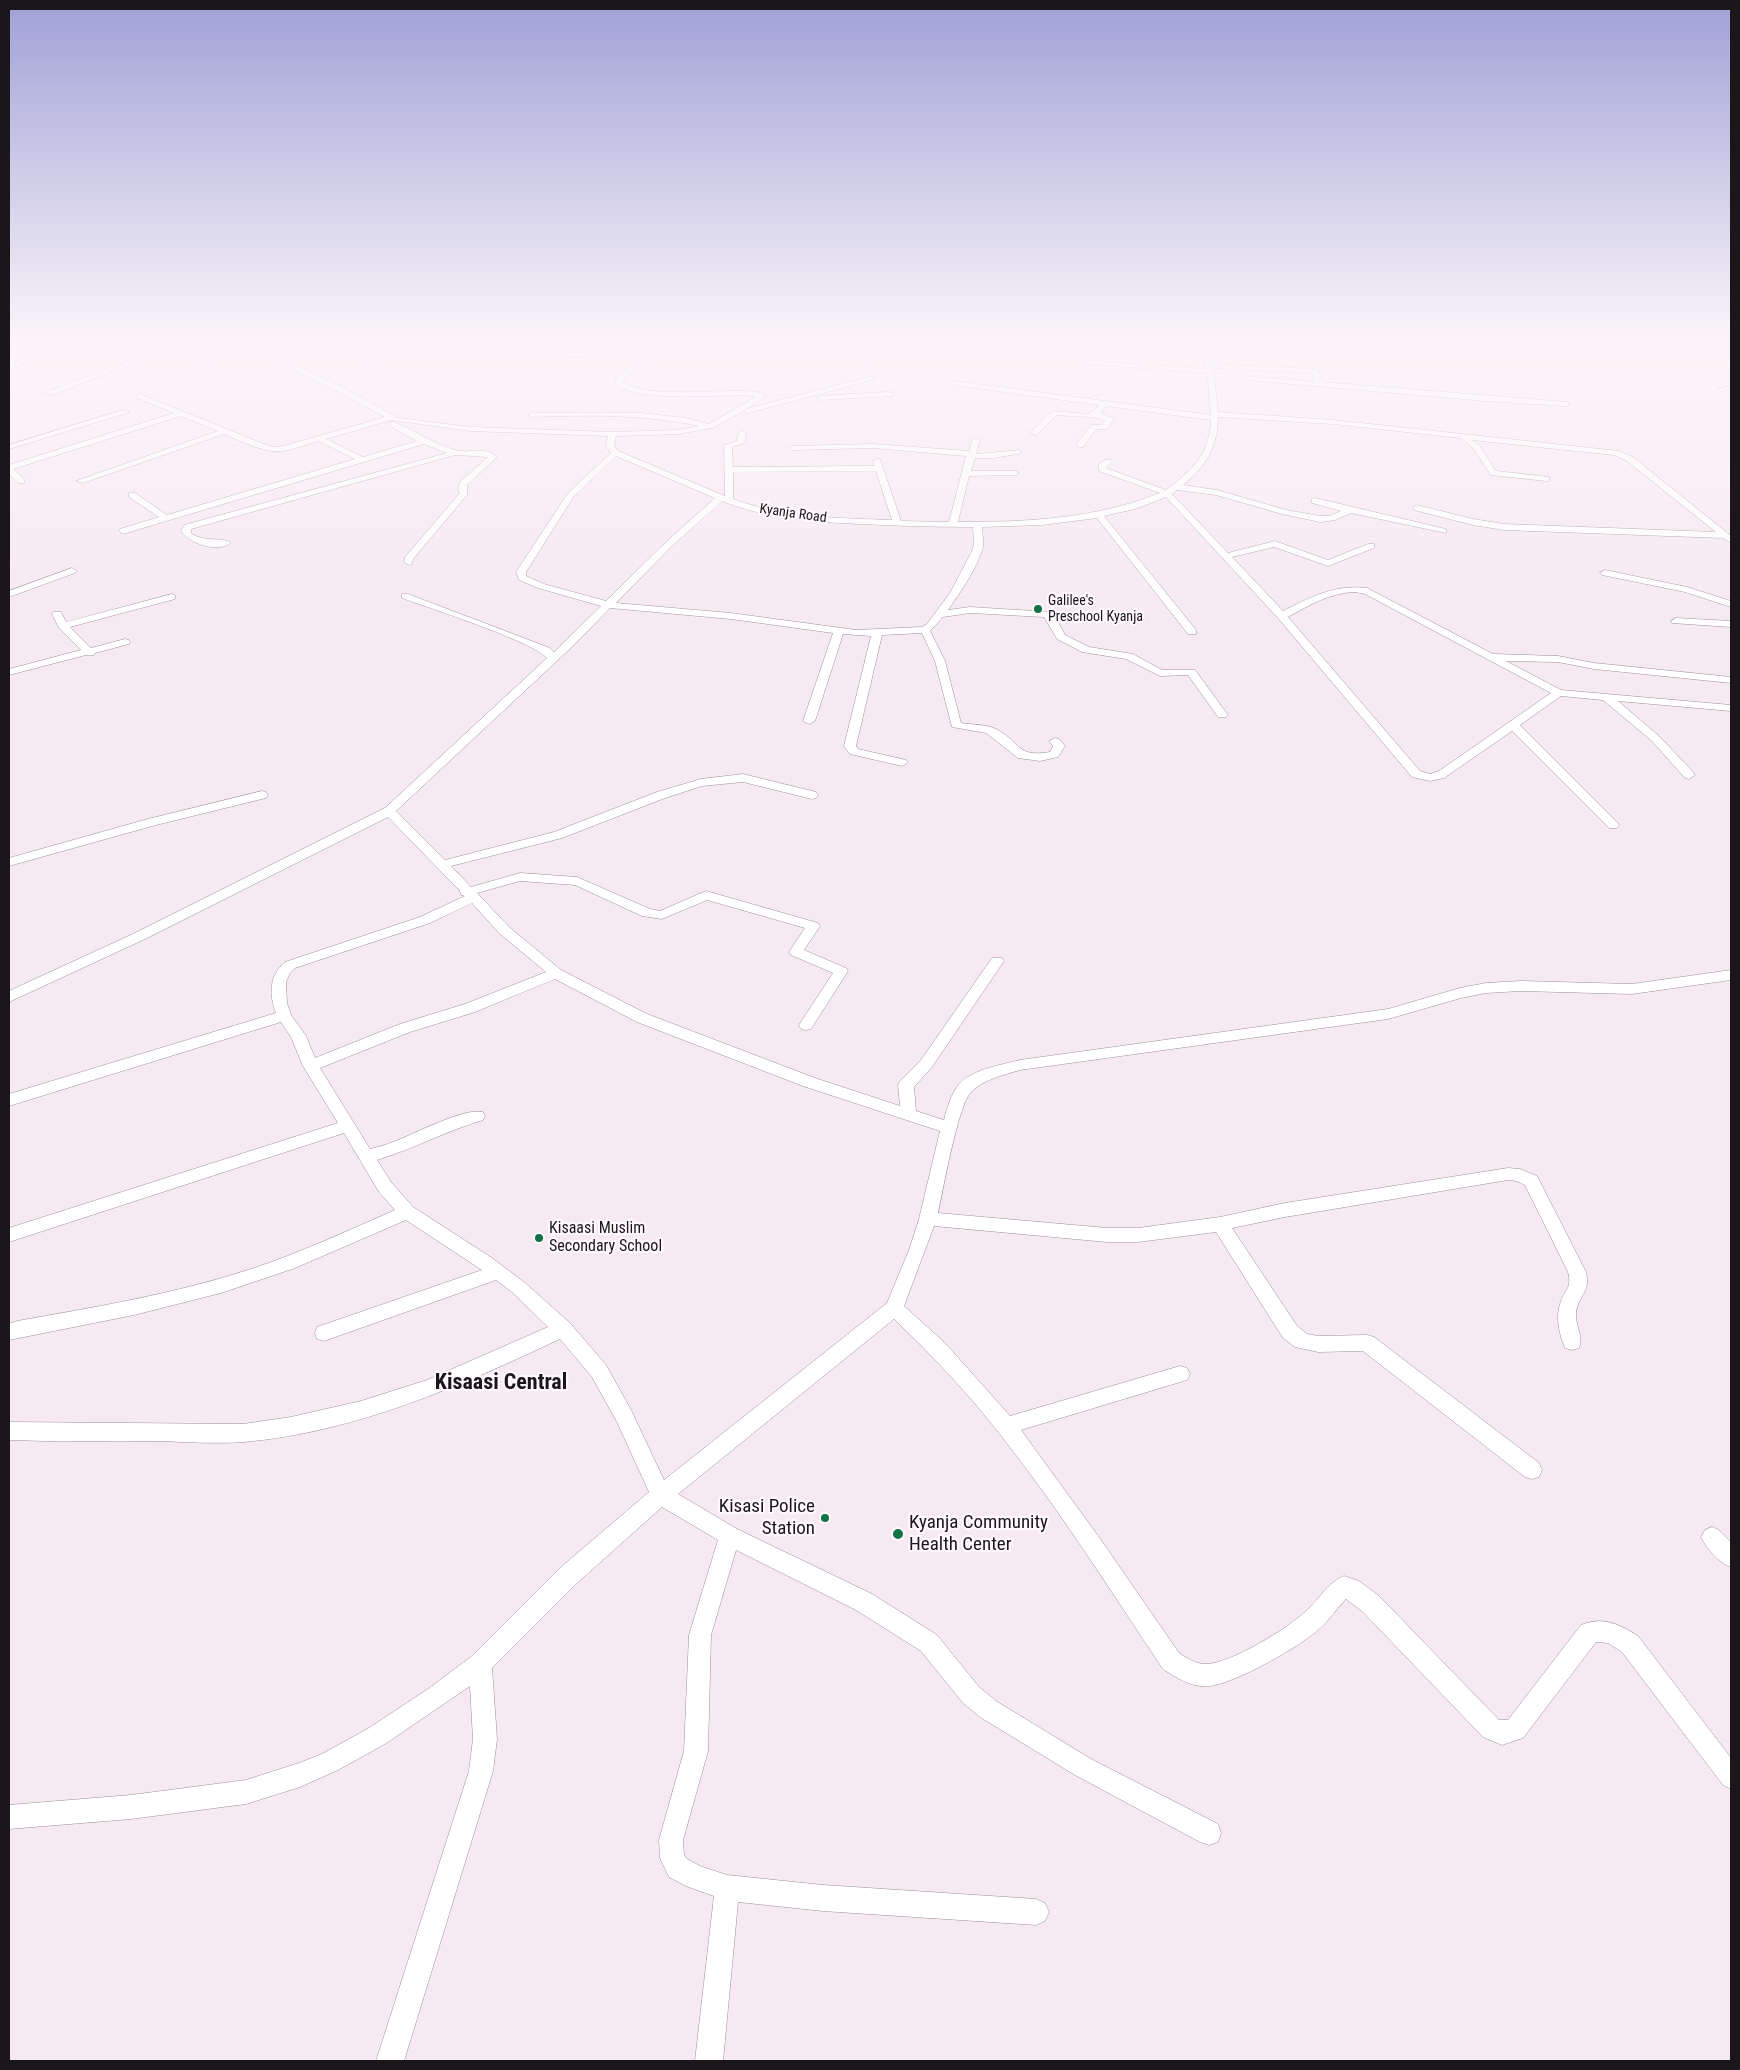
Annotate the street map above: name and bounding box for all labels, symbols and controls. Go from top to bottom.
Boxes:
street label: Kyanja Road [758,501,828,527]
place label: Galilee's Preschool Kyanja [1048,593,1143,626]
marker: Galilee's Preschool Kyanja [1032,603,1044,615]
place label: Kisaasi Muslim Secondary School [549,1219,662,1257]
marker: Kisaasi Muslim Secondary School [533,1232,545,1244]
district label: Kisaasi Central [435,1370,567,1396]
place label: Kisasi Police Station [719,1496,815,1540]
marker: Kisasi Police Station [819,1512,831,1524]
place label: Kyanja Community Health Center [909,1512,1048,1556]
marker: Kyanja Community Health Center [891,1527,905,1541]

